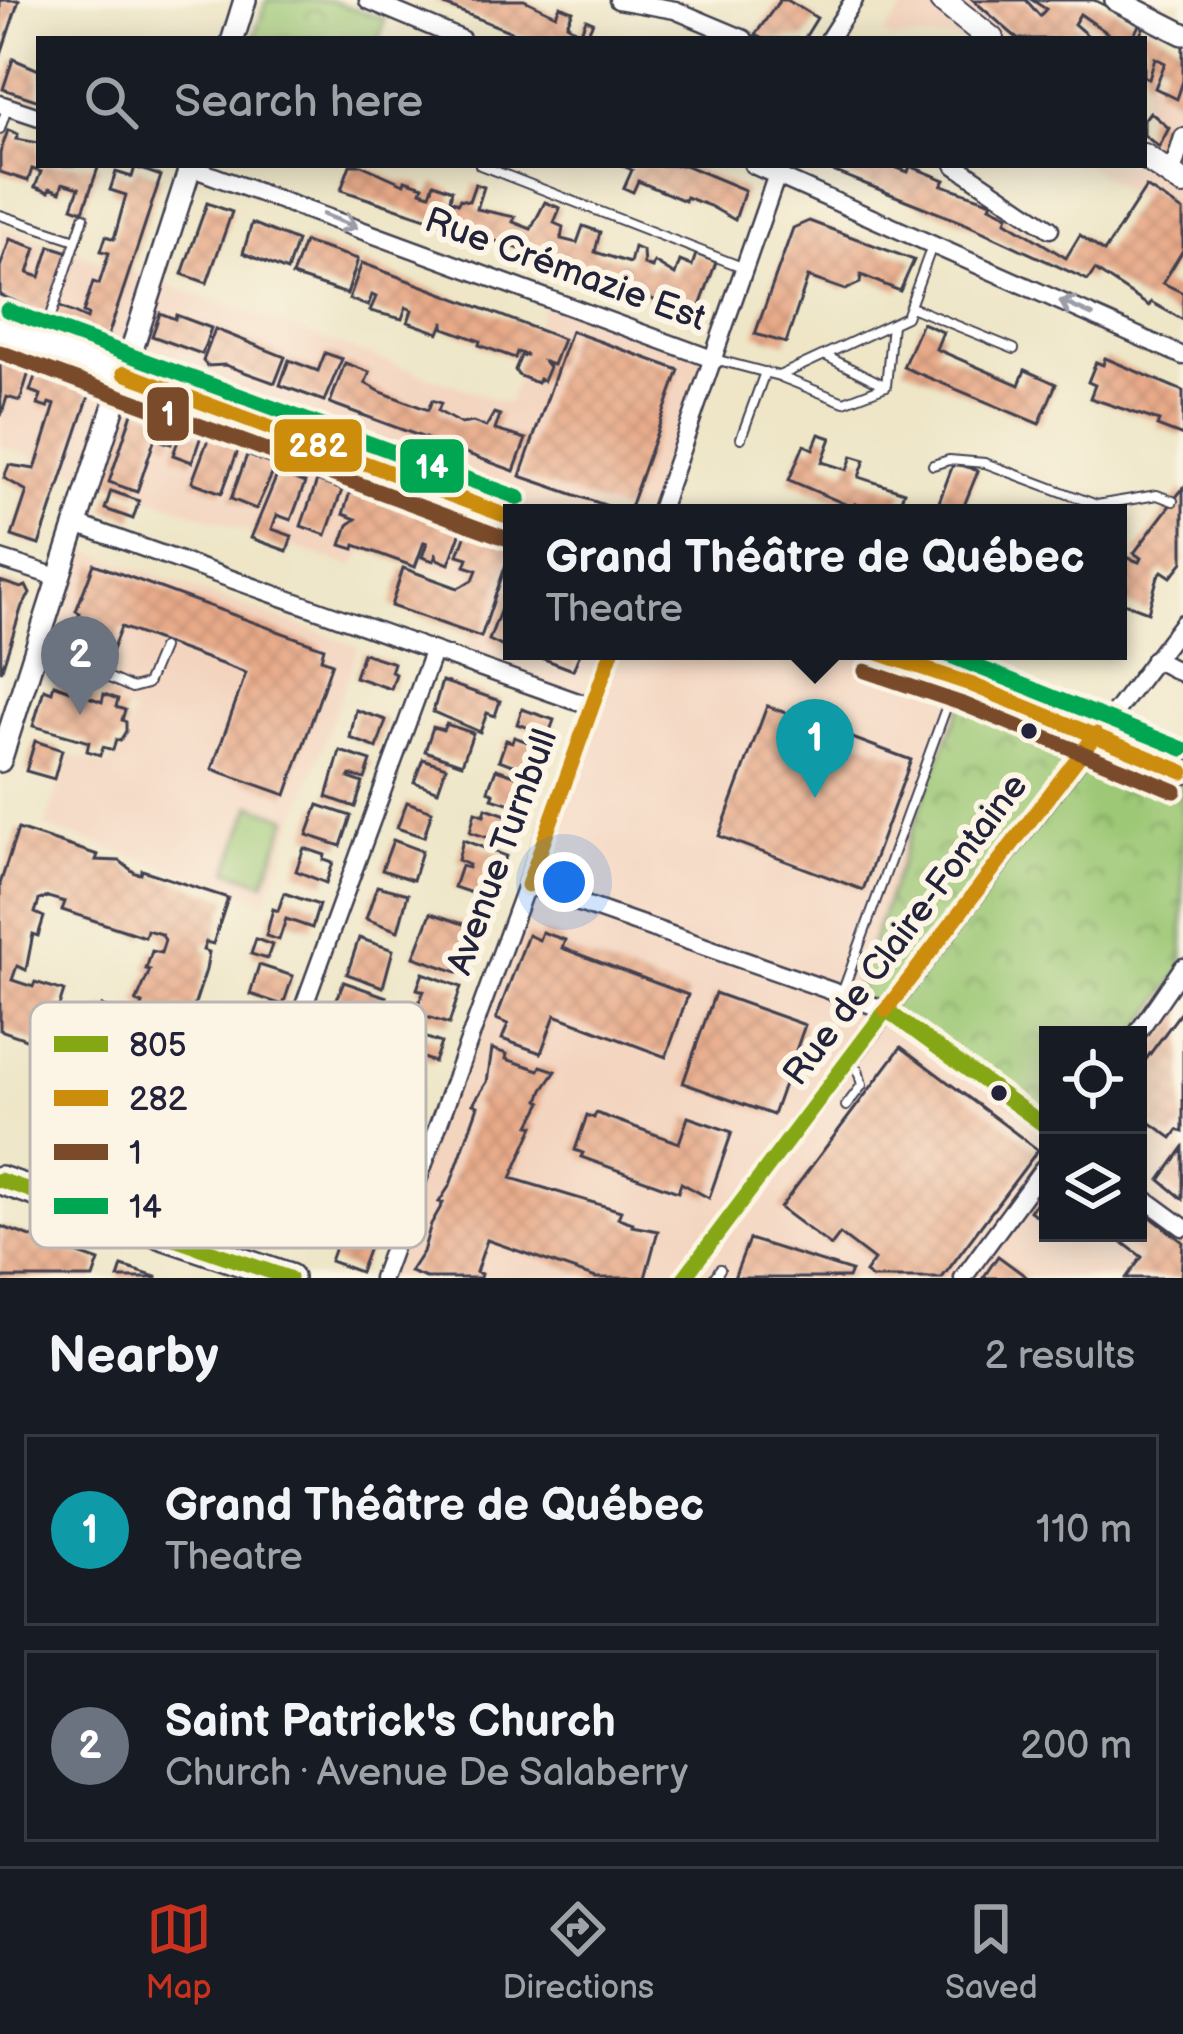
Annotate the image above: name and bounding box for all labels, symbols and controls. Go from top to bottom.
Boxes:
search box [36,36,1147,168]
icon: search [78,69,144,135]
text: Search here [174,75,423,130]
street label: Rue Crémazie Est [419,199,711,341]
one-way arrow [321,211,358,233]
one-way arrow [1059,296,1095,318]
line badge: 1 [145,385,191,443]
text: 1 [161,395,175,435]
line badge: 282 [272,417,364,474]
text: 282 [288,427,348,467]
line badge: 14 [398,437,466,495]
text: 14 [415,448,449,488]
popup [503,504,1127,660]
text: Grand Théâtre de Québec [545,531,1085,586]
text: Theatre [545,586,683,633]
pin: 2 [41,616,119,715]
pin: 1 [776,699,854,798]
unlabelled marker [1018,720,1040,742]
street label: Avenue Turnbull [439,723,567,981]
street label: Rue de Claire-Fontaine [775,766,1037,1094]
your location [534,852,594,912]
legend [30,1002,426,1248]
text: 805 [129,1026,187,1066]
map controls [1039,1026,1147,1242]
button: locate [1039,1026,1147,1134]
text: 282 [129,1080,188,1120]
unlabelled marker [988,1082,1010,1104]
text: 1 [129,1134,142,1174]
button: layers [1039,1134,1147,1242]
text: 14 [129,1188,162,1228]
text: Nearby [48,1326,219,1387]
text: 2 results [984,1333,1135,1380]
text: Grand Théâtre de Québec [165,1479,704,1534]
text: 1 [82,1507,98,1554]
text: 110 m [1036,1507,1132,1554]
text: Theatre [165,1534,303,1581]
text: Saint Patrick's Church [165,1695,616,1750]
text: 2 [78,1723,102,1770]
text: 200 m [1020,1723,1132,1770]
text: Church · Avenue De Salaberry [165,1750,688,1797]
tab: Map [145,1896,212,2008]
tab: Directions [502,1896,654,2008]
tab: Saved [945,1896,1038,2008]

